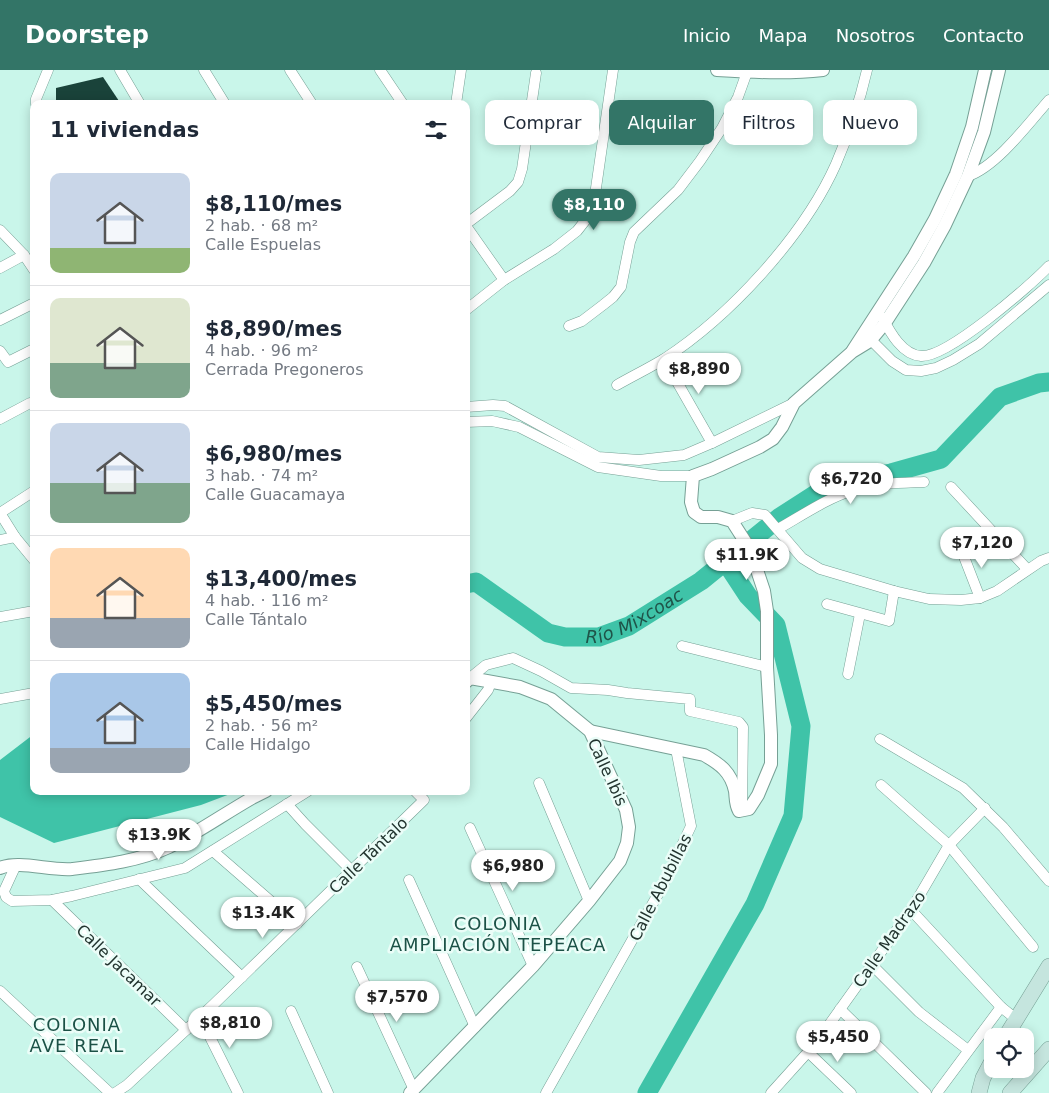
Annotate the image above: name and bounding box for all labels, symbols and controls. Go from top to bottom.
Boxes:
text: Doorstep [25,21,149,49]
text: Inicio [683,25,731,46]
text: Mapa [759,25,808,46]
text: Nosotros [836,25,915,46]
text: Contacto [943,25,1024,46]
chip: Comprar [485,100,599,145]
chip: Alquilar [609,100,714,145]
chip: Filtros [724,100,813,145]
chip: Nuevo [823,100,917,145]
icon: filters [422,116,450,144]
text: 11 viviendas [50,118,199,142]
pin: $8,110 [553,189,635,231]
text: $8,110/mes [205,192,342,216]
icon: home [90,193,150,253]
text: $8,110 [563,195,625,214]
text: 2 hab. · 68 m² [205,216,318,235]
text: Calle Espuelas [205,235,321,254]
text: $8,890/mes [205,317,342,341]
icon: home [90,318,150,378]
text: 4 hab. · 96 m² [205,341,318,360]
pin: $8,890 [658,352,740,395]
text: $8,890 [668,359,730,378]
text: Cerrada Pregoneros [205,360,363,379]
text: $6,980/mes [205,442,342,466]
icon: home [90,443,150,503]
pin: $6,720 [810,462,892,505]
text: 3 hab. · 74 m² [205,466,318,485]
text: $6,720 [820,469,882,488]
text: Calle Guacamaya [205,485,345,504]
pin: $7,120 [941,526,1023,569]
text: $7,120 [951,533,1013,552]
pin: $11.9K [706,538,788,581]
text: $11.9K [715,545,779,564]
text: $13,400/mes [205,567,357,591]
icon: home [90,568,150,628]
water label: Río Mixcoac [585,584,687,647]
text: 4 hab. · 116 m² [205,591,328,610]
text: Calle Tántalo [205,610,307,629]
text: $5,450/mes [205,692,342,716]
icon: home [90,693,150,753]
text: 2 hab. · 56 m² [205,716,318,735]
text: Calle Hidalgo [205,735,311,754]
street label: Calle Ibis [584,735,631,809]
street label: Calle Tántalo [325,813,412,898]
pin: $13.9K [118,818,200,861]
text: $13.9K [127,825,191,844]
street label: Calle Abubillas [625,830,696,944]
pin: $6,980 [472,850,554,892]
text: $6,980 [482,856,544,875]
street label: Calle Madrazo [849,887,930,991]
pin: $13.4K [222,896,304,939]
text: $13.4K [231,903,295,922]
district label: COLONIA AMPLIACIÓN TEPEACA [390,913,606,955]
street label: Calle Jacamar [73,920,165,1011]
pin: $7,570 [356,980,438,1023]
text: $7,570 [366,987,428,1006]
pin: $8,810 [189,1006,271,1049]
text: $8,810 [199,1013,261,1032]
district label: COLONIA AVE REAL [30,1014,124,1056]
pin: $5,450 [797,1020,879,1063]
text: $5,450 [807,1027,869,1046]
map controls [984,1028,1034,1078]
button: locate [984,1028,1034,1078]

